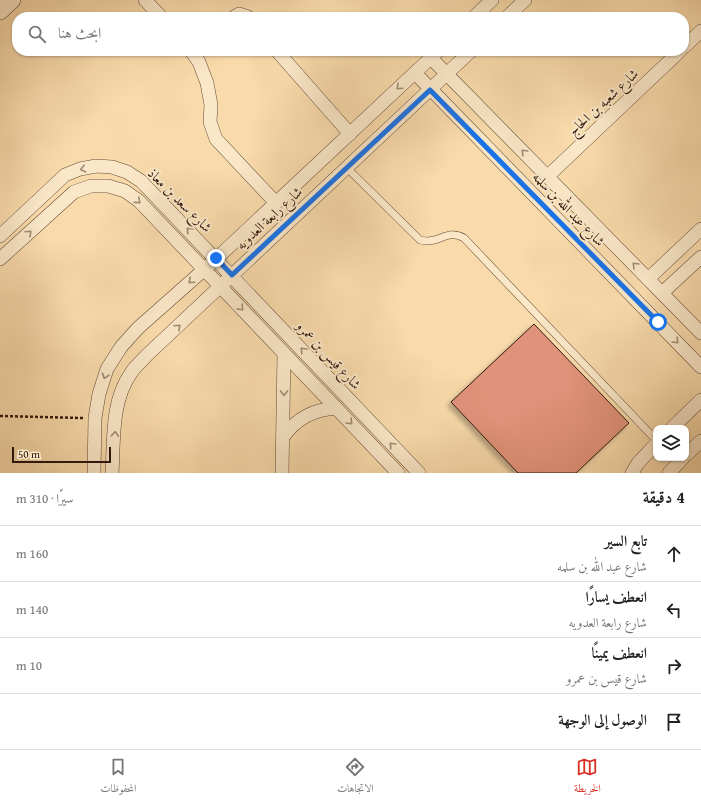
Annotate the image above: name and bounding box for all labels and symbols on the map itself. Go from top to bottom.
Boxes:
street label: شارع شعبه بن الحاج [563,64,645,142]
one-way arrow [396,82,404,90]
one-way arrow [521,149,529,157]
street label: شارع سعد بن معاذ [142,163,217,238]
one-way arrow [80,164,87,172]
street label: شارع عبد الله بن سلمه [527,166,611,252]
street label: شارع رابعة العدويه [231,182,308,256]
one-way arrow [133,197,140,204]
one-way arrow [187,228,194,235]
one-way arrow [24,230,31,237]
route end [207,249,225,267]
one-way arrow [632,262,639,270]
one-way arrow [189,276,196,283]
one-way arrow [236,303,243,311]
route start [649,313,667,331]
street label: شارع قيس بن عمرو [289,315,366,395]
one-way arrow [173,324,180,331]
one-way arrow [671,336,679,344]
one-way arrow [300,347,308,355]
one-way arrow [101,372,110,379]
one-way arrow [279,390,288,396]
one-way arrow [345,417,352,425]
one-way arrow [110,431,119,437]
one-way arrow [389,442,397,450]
scale bar [12,445,111,464]

